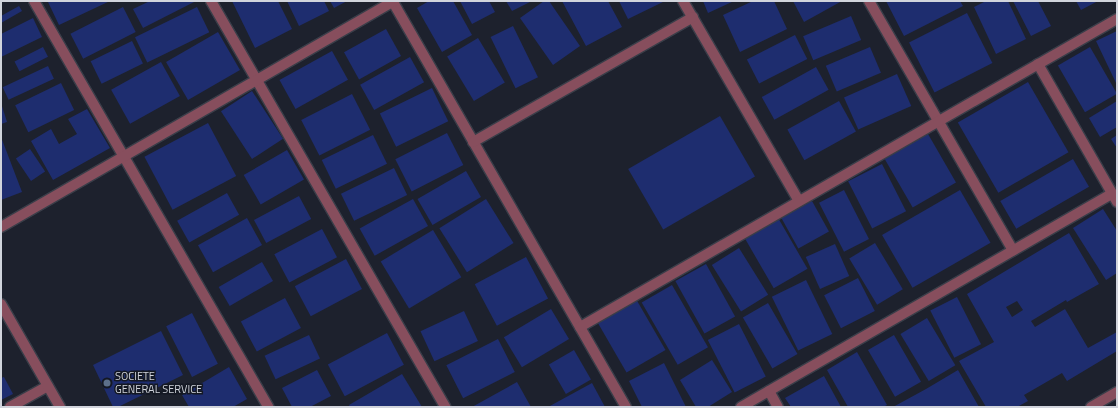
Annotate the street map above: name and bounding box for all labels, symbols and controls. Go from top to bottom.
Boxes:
place label: SOCIETE GENERAL SERVICE [115,370,202,396]
marker: SOCIETE GENERAL SERVICE [102,378,112,388]

